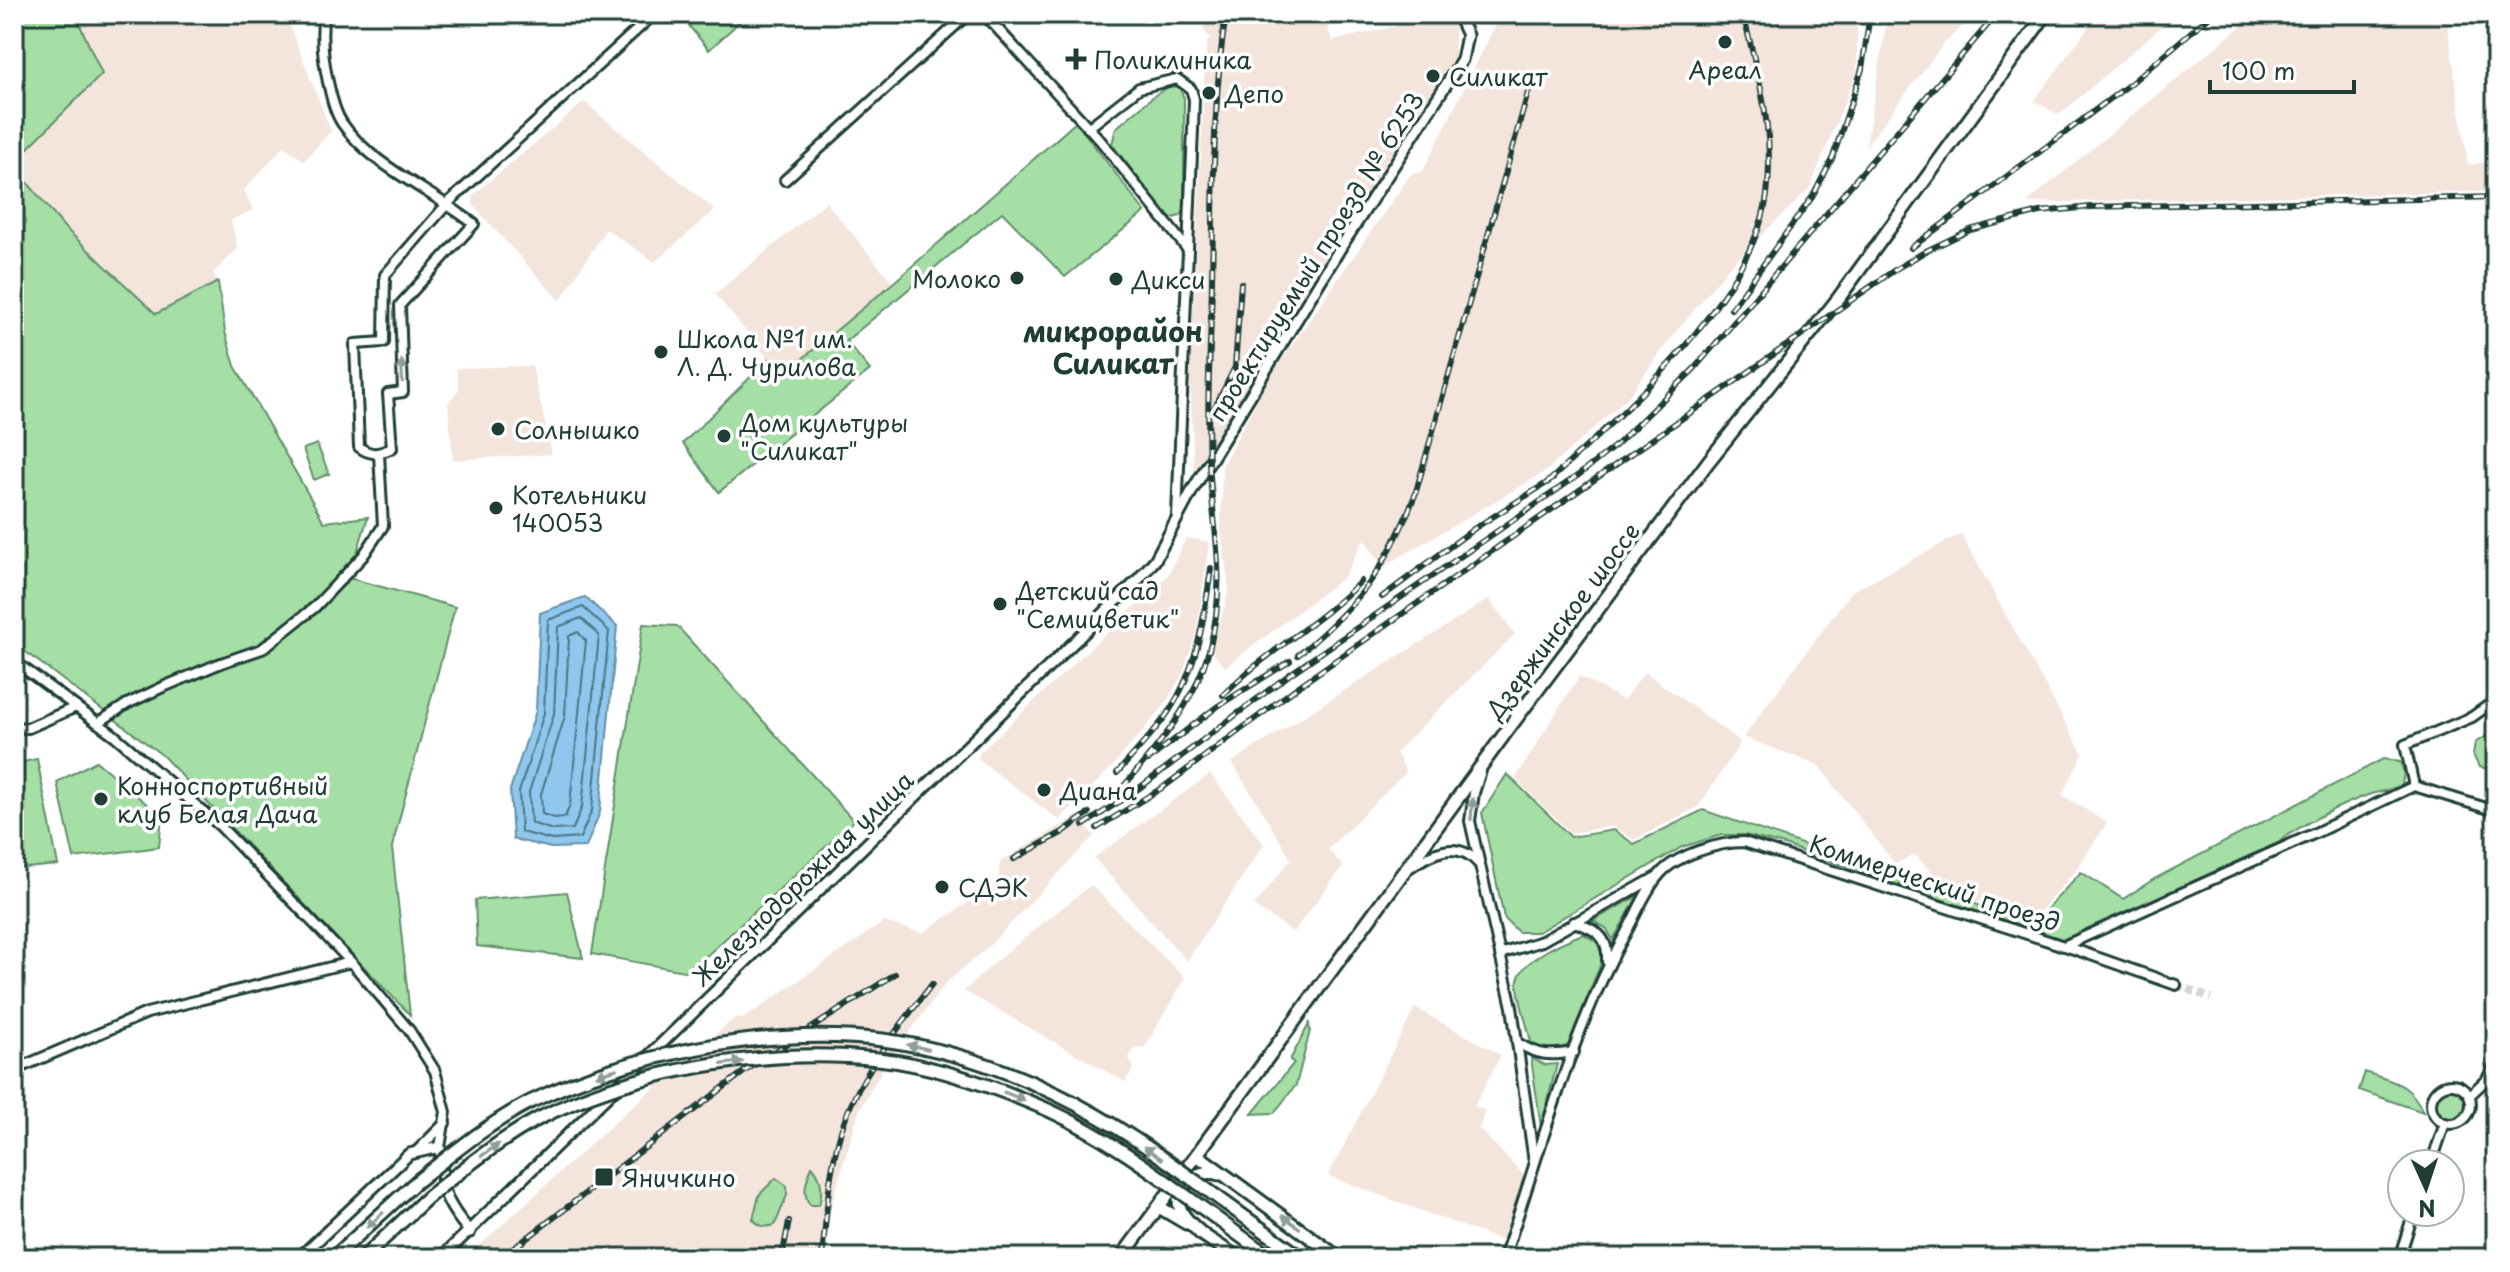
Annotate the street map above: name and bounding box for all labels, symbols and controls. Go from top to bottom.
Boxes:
marker: Ареал [1716,33,1734,51]
place label: Поликлиника [1094,41,1251,77]
scale bar [2210,44,2354,94]
marker: Поликлиника [1065,48,1087,70]
place label: Ареал [1688,51,1762,87]
text: 100 m [2222,52,2295,88]
place label: Силикат [1449,58,1548,94]
marker: Силикат [1424,67,1442,85]
place label: Депо [1224,75,1284,111]
street label: проектируемый проезд № 6253 [1198,84,1432,428]
marker: Депо [1200,84,1218,102]
place label: Молоко [912,260,1001,296]
place label: Дикси [1131,261,1205,297]
marker: Молоко [1008,269,1026,287]
marker: Дикси [1107,270,1125,288]
district label: микрорайон Силикат [1023,309,1203,384]
place label: Школа №1 им. Л. Д. Чурилова [677,320,856,384]
marker: Школа №1 им. Л. Д. Чурилова [652,343,670,361]
one-way arrow [396,357,409,383]
place label: Дом культуры "Силикат" [739,404,908,468]
place label: Солнышко [514,411,640,447]
marker: Солнышко [489,420,507,438]
marker: Дом культуры "Силикат" [715,427,733,445]
place label: Котельники 140053 [512,476,647,540]
marker: Котельники 140053 [487,499,505,517]
street label: Дзержинское шоссе [1475,514,1648,727]
place label: Детский сад "Семицветик" [1015,572,1179,636]
marker: Детский сад "Семицветик" [991,595,1009,613]
street label: Железнодорожная улица [683,762,921,994]
place label: Конноспортивный клуб Белая Дача [117,767,328,831]
place label: Диана [1059,772,1137,808]
marker: Диана [1035,781,1053,799]
marker: Конноспортивный клуб Белая Дача [92,790,110,808]
one-way arrow [1466,796,1479,821]
street label: Коммерческий проезд [1805,824,2065,940]
place label: СДЭК [958,869,1028,905]
marker: СДЭК [933,878,951,896]
one-way arrow [906,1040,931,1053]
one-way arrow [720,1056,745,1069]
one-way arrow [594,1066,618,1078]
one-way arrow [1002,1090,1026,1103]
one-way arrow [480,1143,501,1158]
one-way arrow [1143,1146,1164,1161]
north arrow [2386,1148,2466,1228]
place label: Яничкино [622,1159,736,1195]
marker: Яничкино [593,1166,615,1188]
text: N [2418,1193,2437,1226]
one-way arrow [365,1210,384,1228]
one-way arrow [1280,1214,1301,1230]

